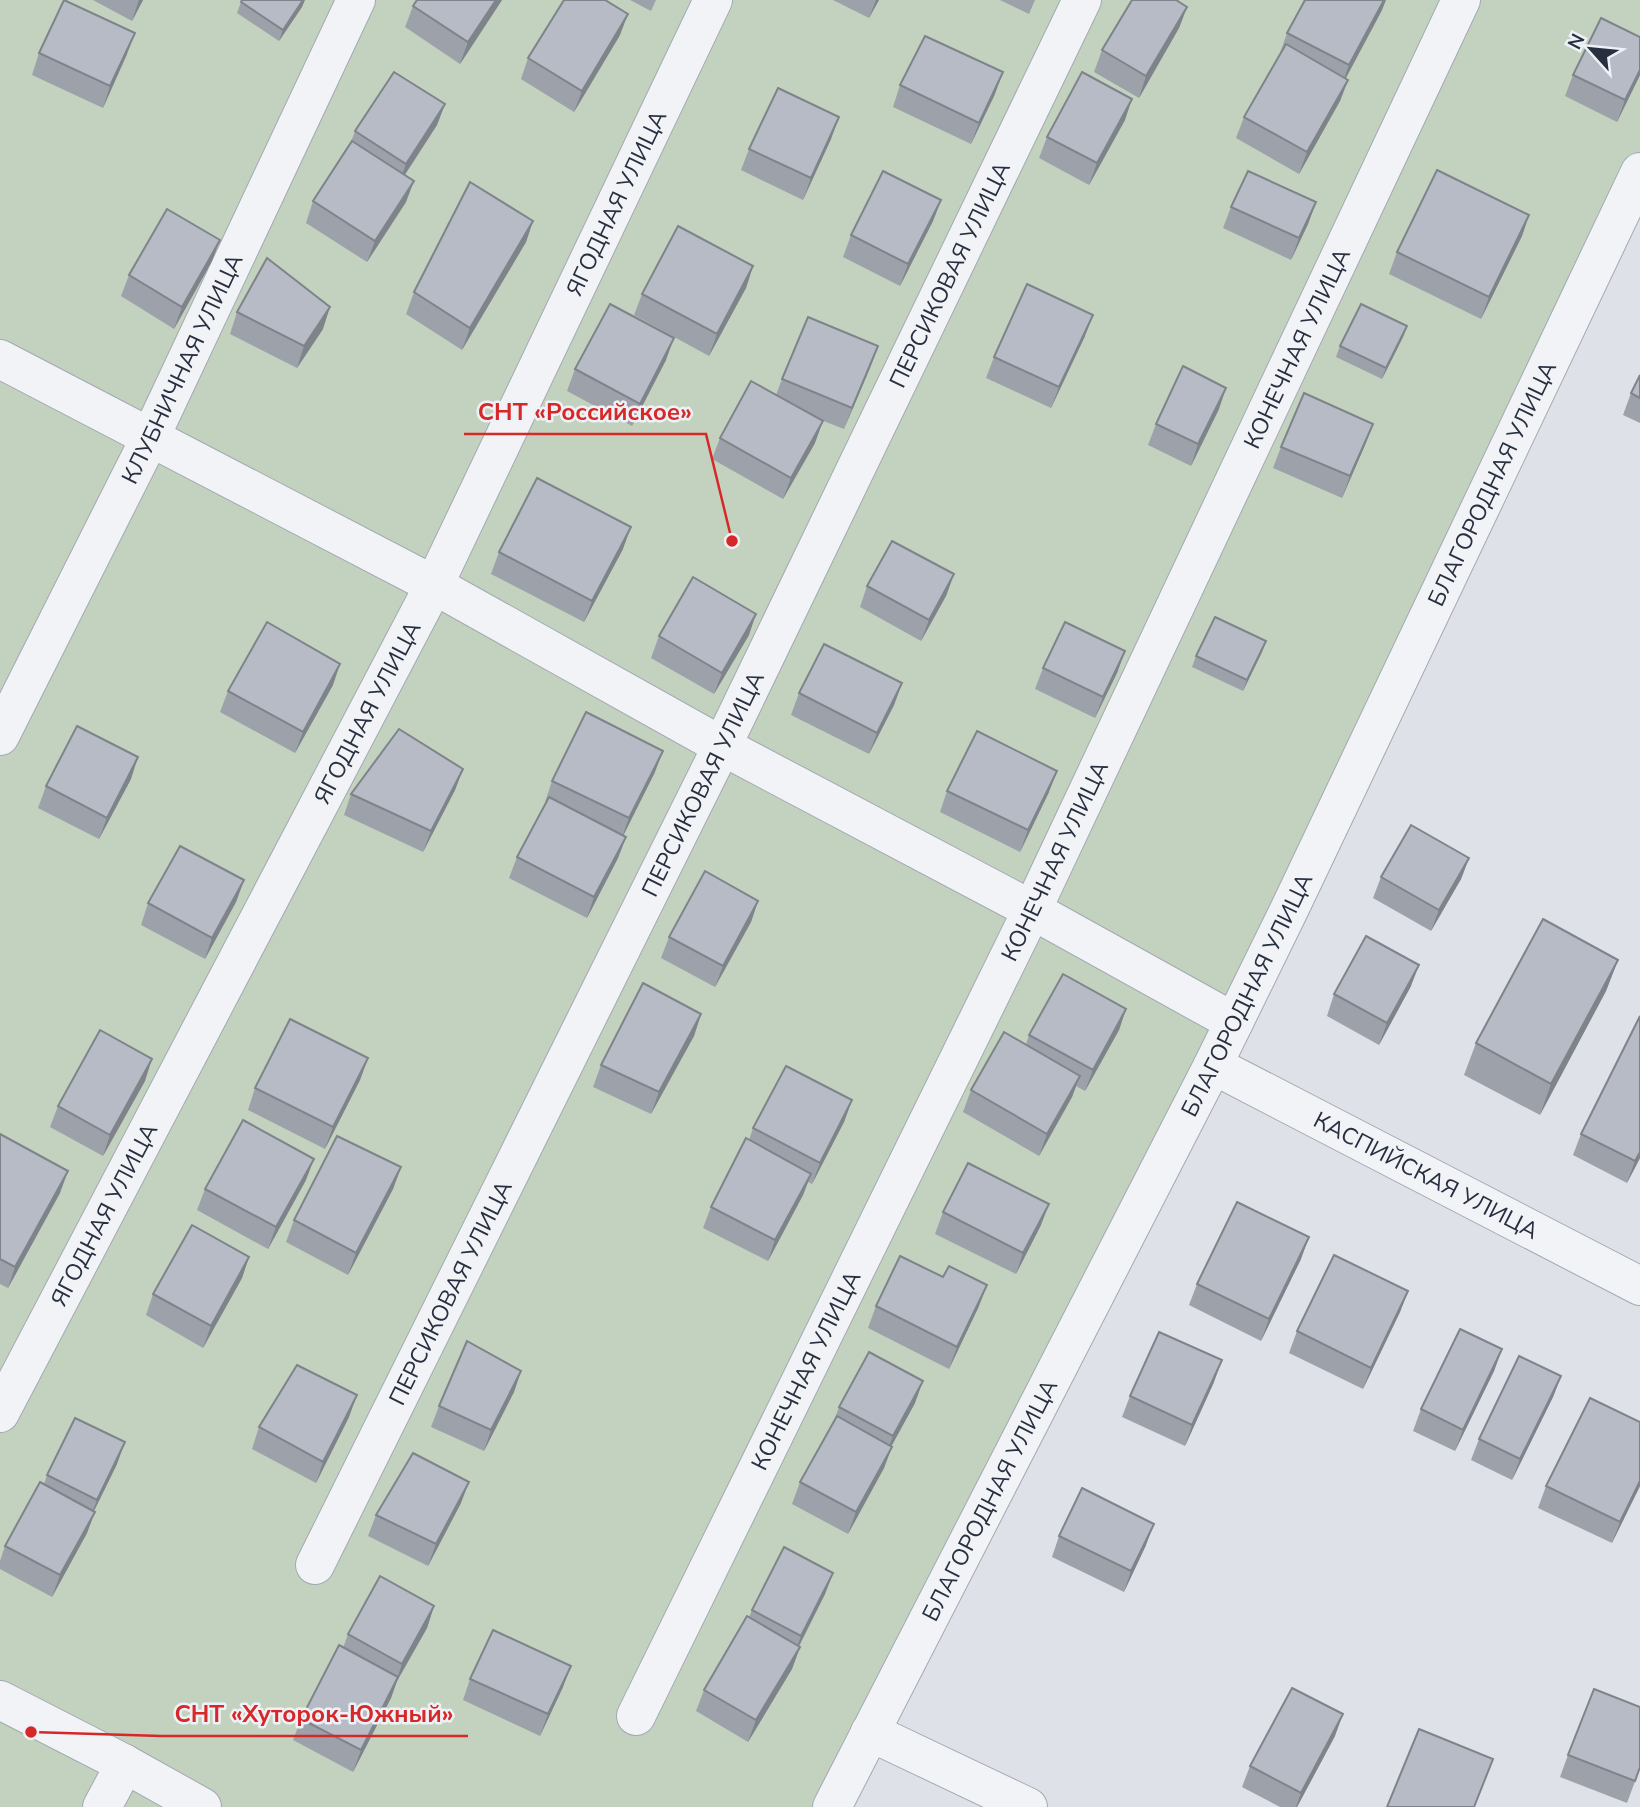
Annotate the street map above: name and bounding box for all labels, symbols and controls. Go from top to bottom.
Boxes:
north arrow [1556,14,1626,84]
text: N [1562,29,1592,54]
street label: ЯГОДНАЯ УЛИЦА [559,105,674,301]
street label: ПЕРСИКОВАЯ УЛИЦА [882,157,1018,393]
street label: КОНЕЧНАЯ УЛИЦА [1237,243,1358,454]
street label: КЛУБНИЧНАЯ УЛИЦА [114,249,251,489]
street label: БЛАГОРОДНАЯ УЛИЦА [1421,356,1564,611]
callout: СНТ «Российское» [464,389,706,434]
text: СНТ «Российское» [478,396,692,428]
street label: ЯГОДНАЯ УЛИЦА [307,616,428,809]
street label: ПЕРСИКОВАЯ УЛИЦА [635,666,772,902]
street label: КОНЕЧНАЯ УЛИЦА [994,756,1116,967]
street label: БЛАГОРОДНАЯ УЛИЦА [1174,868,1320,1122]
street label: КАСПИЙСКАЯ УЛИЦА [1308,1105,1544,1247]
street label: ЯГОДНАЯ УЛИЦА [44,1118,165,1312]
street label: ПЕРСИКОВАЯ УЛИЦА [382,1175,520,1411]
street label: КОНЕЧНАЯ УЛИЦА [744,1266,868,1475]
street label: БЛАГОРОДНАЯ УЛИЦА [915,1374,1065,1627]
callout: СНТ «Хуторок-Южный» [161,1691,468,1736]
text: СНТ «Хуторок-Южный» [174,1698,454,1730]

